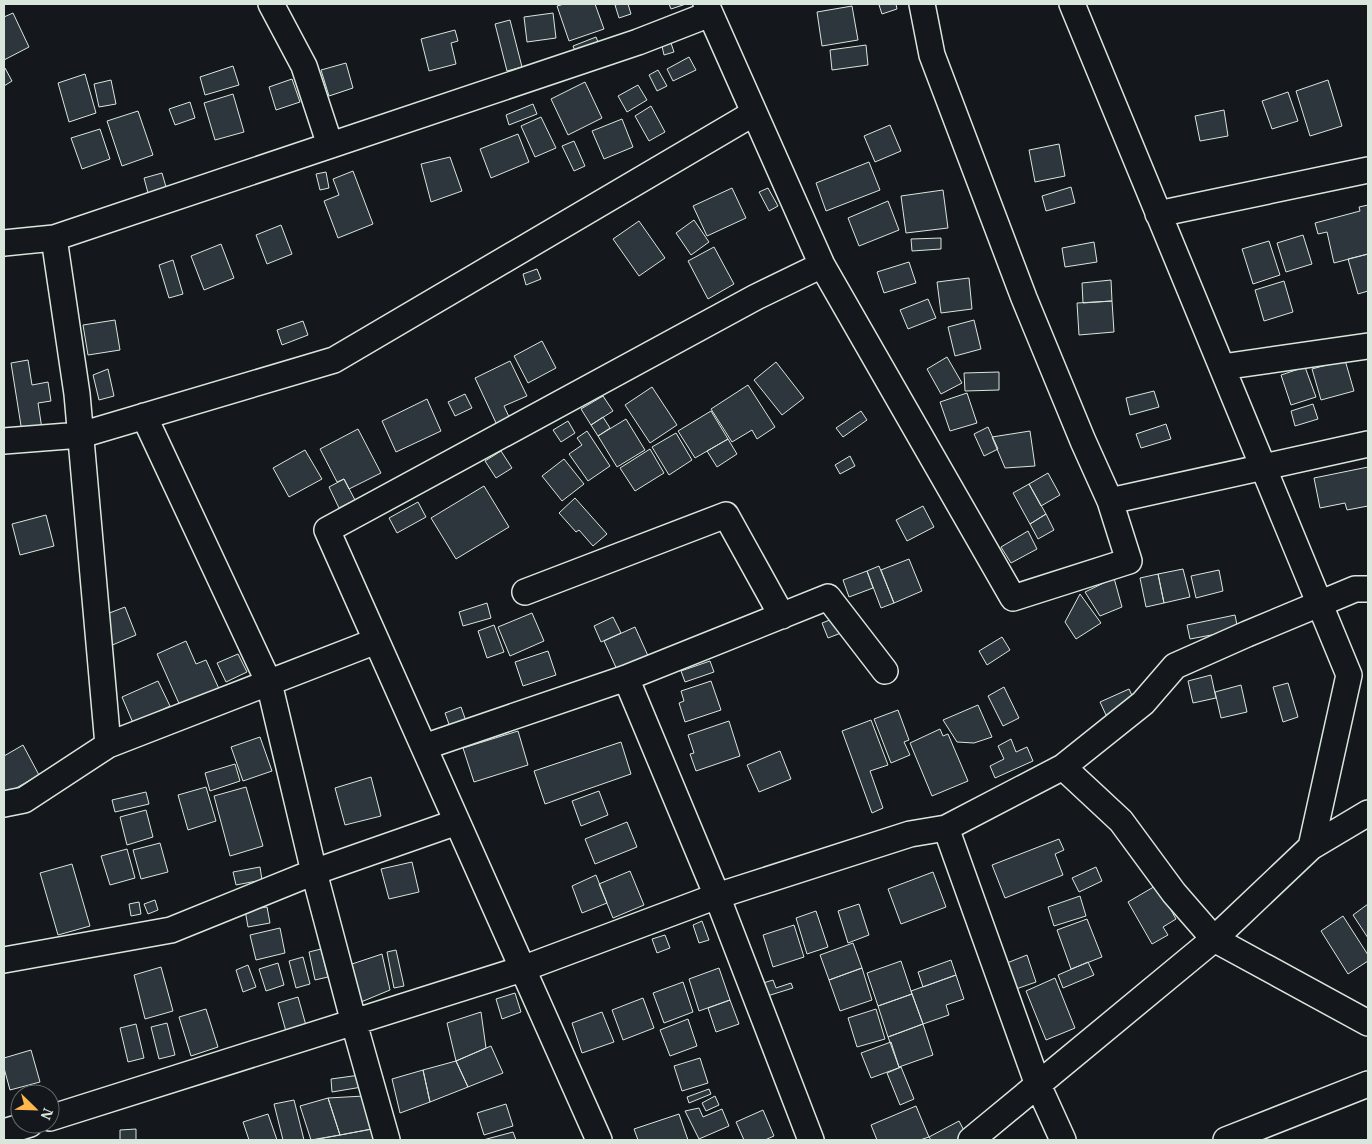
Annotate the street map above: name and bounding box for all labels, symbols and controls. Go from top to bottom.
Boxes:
north arrow [10,1084,60,1134]
text: N [37,1105,57,1123]

